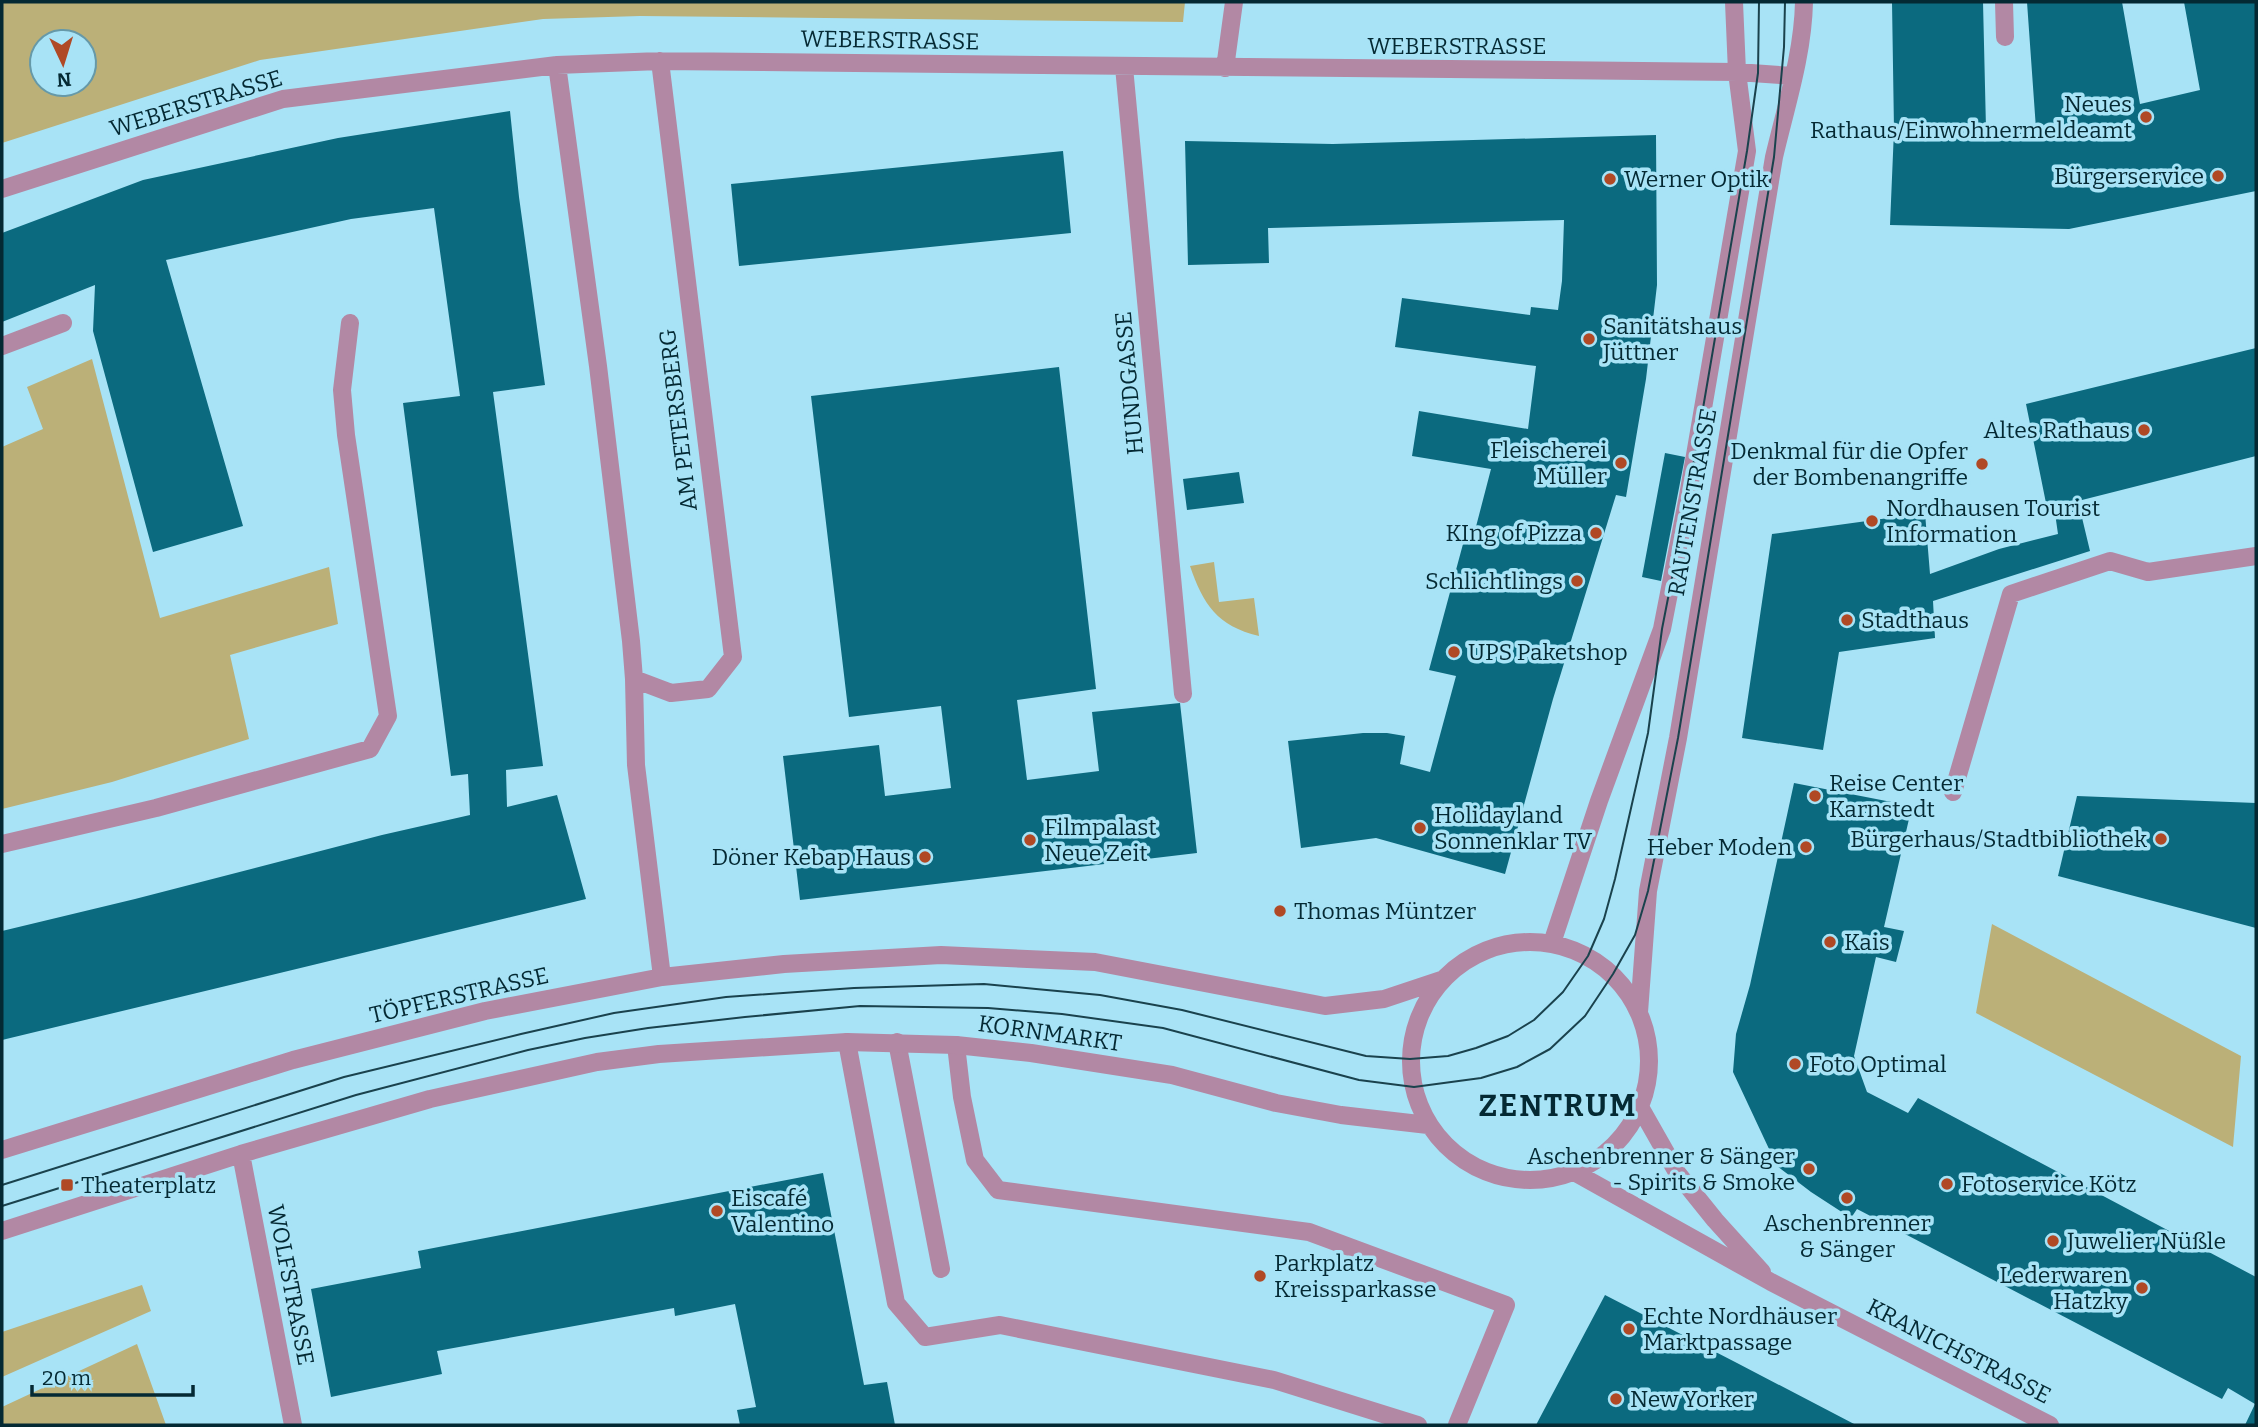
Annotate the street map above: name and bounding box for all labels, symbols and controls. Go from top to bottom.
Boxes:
street label: WEBERSTRASSE [800,24,980,56]
north arrow [28,28,98,98]
street label: WEBERSTRASSE [1368,32,1546,60]
street label: WEBERSTRASSE [106,63,286,143]
text: N [56,67,72,91]
place label: Neues Rathaus/Einwohnermeldeamt [1810,90,2132,144]
marker: Neues Rathaus/Einwohnermeldeamt [2138,109,2154,125]
place label: Bürgerservice [2054,162,2204,190]
place label: Werner Optik [1624,165,1769,193]
marker: Bürgerservice [2210,168,2226,184]
marker: Werner Optik [1602,171,1618,187]
street label: HUNDGASSE [1109,310,1149,456]
place label: Sanitätshaus Jüttner [1602,312,1742,366]
street label: AM PETERSBERG [653,327,703,513]
marker: Sanitätshaus Jüttner [1581,331,1597,347]
street label: RAUTENSTRASSE [1662,406,1722,598]
place label: Altes Rathaus [1984,416,2130,444]
marker: Altes Rathaus [2136,422,2152,438]
place label: Fleischerei Müller [1490,436,1607,490]
place label: Denkmal für die Opfer der Bombenangriffe [1730,437,1968,491]
marker: Fleischerei Müller [1613,455,1629,471]
marker: Denkmal für die Opfer der Bombenangriffe [1974,456,1990,472]
place label: Nordhausen Tourist Information [1886,494,2100,548]
marker: Nordhausen Tourist Information [1864,513,1880,529]
place label: KIng of Pizza [1446,519,1582,547]
marker: KIng of Pizza [1588,525,1604,541]
place label: Schlichtlings [1425,567,1563,595]
marker: Schlichtlings [1569,573,1585,589]
place label: Stadthaus [1861,606,1969,634]
marker: Stadthaus [1839,612,1855,628]
place label: UPS Paketshop [1468,638,1628,666]
marker: UPS Paketshop [1446,644,1462,660]
place label: Reise Center Karnstedt [1829,769,1963,823]
marker: Reise Center Karnstedt [1807,788,1823,804]
place label: Holidayland Sonnenklar TV [1434,801,1592,855]
place label: Filmpalast Neue Zeit [1044,813,1156,867]
marker: Holidayland Sonnenklar TV [1412,820,1428,836]
place label: Bürgerhaus/Stadtbibliothek [1850,825,2147,853]
marker: Bürgerhaus/Stadtbibliothek [2153,831,2169,847]
marker: Filmpalast Neue Zeit [1022,832,1038,848]
place label: Heber Moden [1647,833,1792,861]
marker: Heber Moden [1798,839,1814,855]
place label: Döner Kebap Haus [712,843,911,871]
marker: Döner Kebap Haus [917,849,933,865]
place label: Thomas Müntzer [1294,897,1476,925]
marker: Thomas Müntzer [1272,903,1288,919]
place label: Kais [1844,928,1890,956]
marker: Kais [1822,934,1838,950]
street label: TÖPFERSTRASSE [367,961,551,1029]
street label: KORNMARKT [976,1009,1124,1057]
place label: Foto Optimal [1809,1050,1947,1078]
marker: Foto Optimal [1787,1056,1803,1072]
district label: ZENTRUM [1479,1088,1637,1124]
place label: Aschenbrenner & Sänger - Spirits & Smoke [1527,1142,1795,1196]
marker: Aschenbrenner & Sänger - Spirits & Smoke [1801,1161,1817,1177]
place label: Fotoservice Kötz [1961,1170,2137,1198]
place label: Theaterplatz [81,1171,216,1199]
marker: Fotoservice Kötz [1939,1176,1955,1192]
marker: Theaterplatz [59,1177,75,1193]
place label: Eiscafé Valentino [731,1184,834,1238]
marker: Aschenbrenner & Sänger [1839,1190,1855,1206]
street label: WOLFSTRASSE [262,1202,320,1368]
marker: Eiscafé Valentino [709,1203,725,1219]
place label: Aschenbrenner & Sänger [1763,1209,1931,1263]
place label: Juwelier Nüßle [2066,1227,2226,1255]
marker: Juwelier Nüßle [2045,1233,2061,1249]
place label: Parkplatz Kreissparkasse [1274,1249,1437,1303]
place label: Lederwaren Hatzky [1999,1261,2129,1315]
marker: Parkplatz Kreissparkasse [1252,1268,1268,1284]
marker: Lederwaren Hatzky [2134,1280,2150,1296]
street label: KRANICHSTRASSE [1862,1292,2056,1410]
place label: Echte Nordhäuser Marktpassage [1643,1302,1837,1356]
marker: Echte Nordhäuser Marktpassage [1621,1321,1637,1337]
scale bar [32,1354,192,1398]
text: 20 m [42,1365,91,1391]
place label: New Yorker [1630,1385,1754,1413]
marker: New Yorker [1608,1391,1624,1407]

